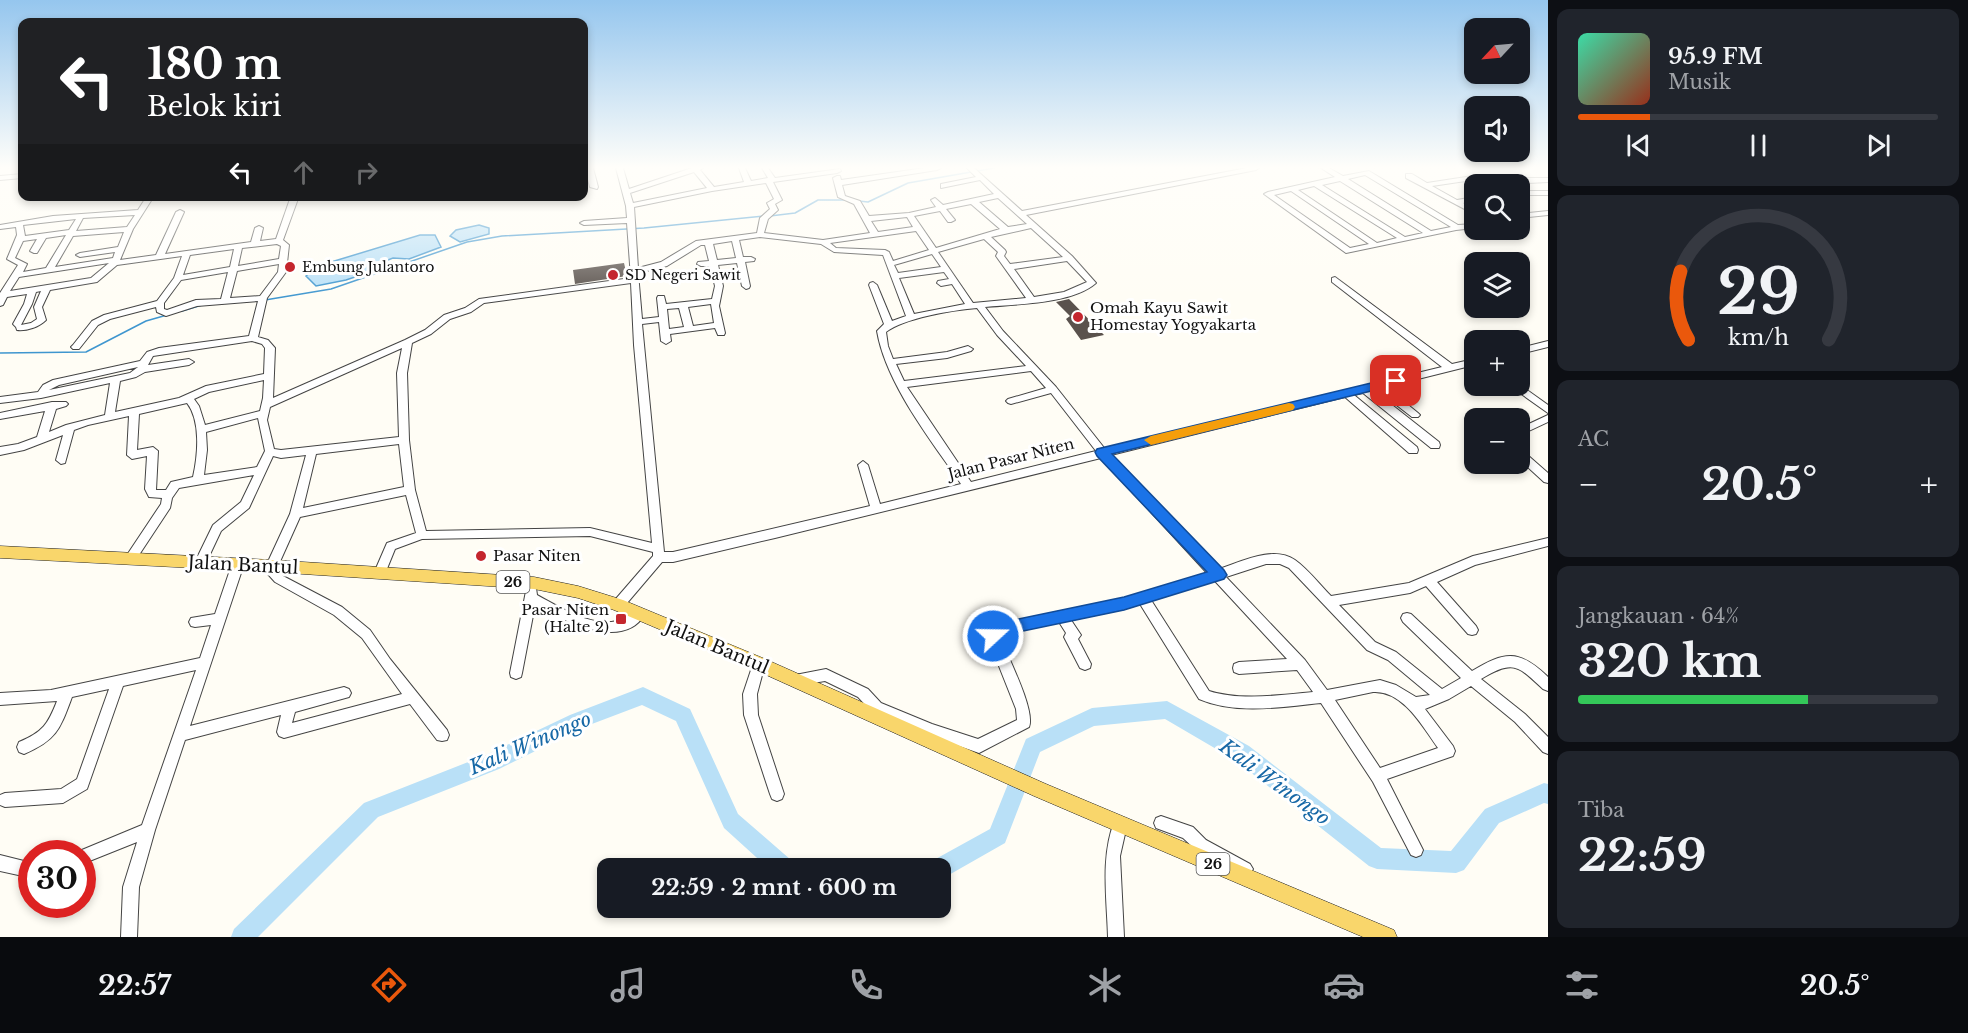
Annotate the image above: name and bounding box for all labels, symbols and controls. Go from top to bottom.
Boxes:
north arrow [1464,18,1530,84]
map controls [1464,18,1530,474]
text: 180 m [147,38,281,90]
icon: left [48,42,126,120]
text: 95.9 FM [1668,43,1763,70]
text: Musik [1668,70,1731,94]
text: Belok kiri [147,90,282,123]
button: sound [1464,96,1530,162]
icon: previous [1622,129,1655,162]
icon: pause [1742,129,1775,162]
icon: next [1862,129,1895,162]
icon: left [224,156,257,189]
icon: ahead [287,156,320,189]
icon: right [350,156,383,189]
button: search [1464,174,1530,240]
button: layers [1464,252,1530,318]
text: 29 [1717,253,1799,331]
place label: Embung Julantoro [302,258,434,276]
marker: Embung Julantoro [283,260,297,274]
place label: SD Negeri Sawit [625,266,742,284]
marker: SD Negeri Sawit [606,268,620,282]
place label: Omah Kayu Sawit Homestay Yogyakarta [1090,298,1257,334]
marker: Omah Kayu Sawit Homestay Yogyakarta [1071,310,1085,324]
text: km/h [1728,324,1789,351]
button: + [1464,330,1530,396]
pin [1370,355,1421,406]
icon: arrive [1379,364,1412,397]
button: − [1464,408,1530,474]
text: AC [1578,427,1609,451]
street label: Jalan Pasar Niten [944,434,1076,484]
text: 20.5° [1701,456,1817,512]
text: − [1578,464,1599,505]
text: + [1920,464,1938,505]
place label: Pasar Niten [493,546,581,565]
marker: Pasar Niten [474,549,488,563]
street label: Jalan Bantul [185,551,299,579]
road number: 26 [496,571,530,593]
place label: Pasar Niten (Halte 2) [521,600,609,636]
position arrow [961,604,1025,668]
text: Jangkauan · 64% [1578,604,1739,628]
marker: Pasar Niten (Halte 2) [614,612,628,626]
street label: Jalan Bantul [660,614,772,679]
text: 320 km [1578,633,1762,689]
water label: Kali Winongo [464,706,595,780]
water label: Kali Winongo [1214,733,1335,830]
text: Tiba [1578,798,1624,822]
text: 22:59 [1578,827,1706,883]
speed limit sign: 30 [18,840,96,918]
road number: 26 [1196,853,1230,875]
text: 22:59 · 2 mnt · 600 m [651,874,897,901]
icon: directions [368,964,410,1006]
icon: music [607,964,649,1006]
icon: phone [845,964,887,1006]
icon: climate [1084,964,1126,1006]
icon: car [1323,964,1365,1006]
icon: filters [1561,964,1603,1006]
text: 22:57 [98,969,171,1002]
text: 20.5° [1800,969,1870,1002]

